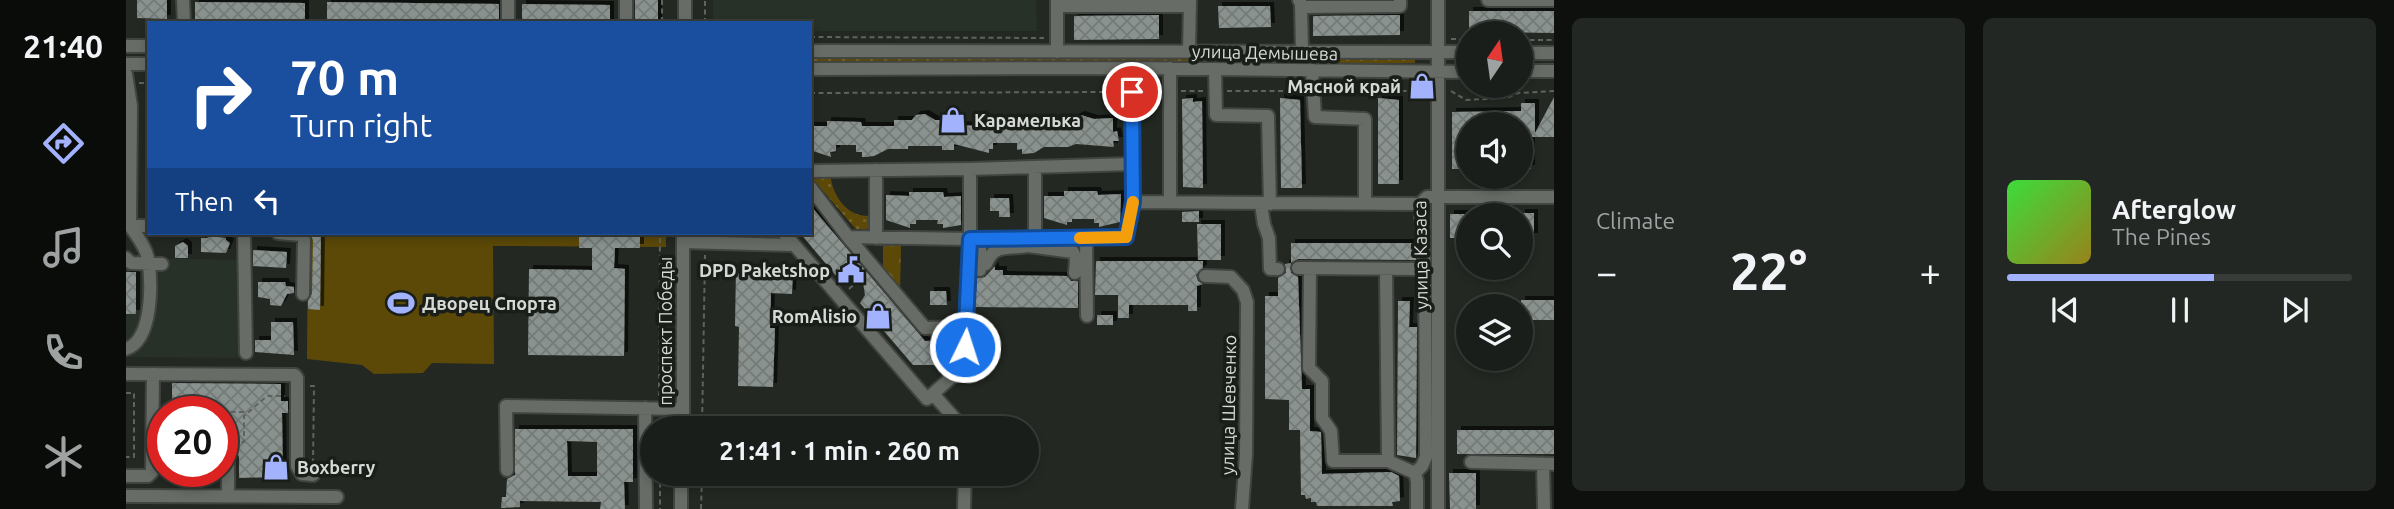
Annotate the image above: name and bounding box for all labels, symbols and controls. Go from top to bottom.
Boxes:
north arrow [1456,21,1533,98]
map controls [1456,21,1533,371]
text: 21:40 [23,28,103,64]
street label: улица Демышева [1192,41,1338,63]
icon: right [175,49,266,140]
text: 70 m [290,49,399,104]
pin [1102,62,1162,122]
shop icon: Мясной край [1407,71,1437,101]
icon: arrive [1113,73,1151,111]
place label: Мясной край [1287,76,1401,96]
shop icon: Карамелька [938,105,968,135]
text: Turn right [290,107,432,143]
place label: Карамелька [974,110,1081,130]
button: sound [1456,112,1533,189]
icon: directions [39,119,88,168]
icon: left [248,182,286,220]
text: Then [175,187,234,216]
text: Afterglow [2112,195,2236,224]
street label: улица Казаса [1409,200,1431,310]
button: search [1456,203,1533,280]
text: Climate [1596,208,1675,233]
icon: music [39,223,88,272]
text: The Pines [2112,224,2211,249]
text: 22° [1730,242,1807,300]
text: − [1596,251,1617,293]
text: + [1920,251,1941,293]
public building icon: DPD Paketshop [836,255,866,285]
street label: проспект Победы [655,257,675,405]
place label: DPD Paketshop [699,260,830,280]
sports icon: Дворец Спорта [386,288,416,318]
icon: previous [2046,291,2084,329]
icon: pause [2161,291,2199,329]
icon: next [2276,291,2314,329]
place label: Дворец Спорта [422,293,557,313]
button: layers [1456,294,1533,371]
shop icon: RomAlisio [863,301,893,331]
place label: RomAlisio [772,306,857,326]
position arrow [928,310,1002,384]
icon: phone [39,328,88,377]
street label: улица Шевченко [1217,335,1239,475]
speed limit sign: 20 [147,396,238,487]
icon: climate [39,432,88,481]
text: 21:41 · 1 min · 260 m [719,436,960,465]
shop icon: Boxberry [261,452,291,482]
place label: Boxberry [297,457,376,477]

